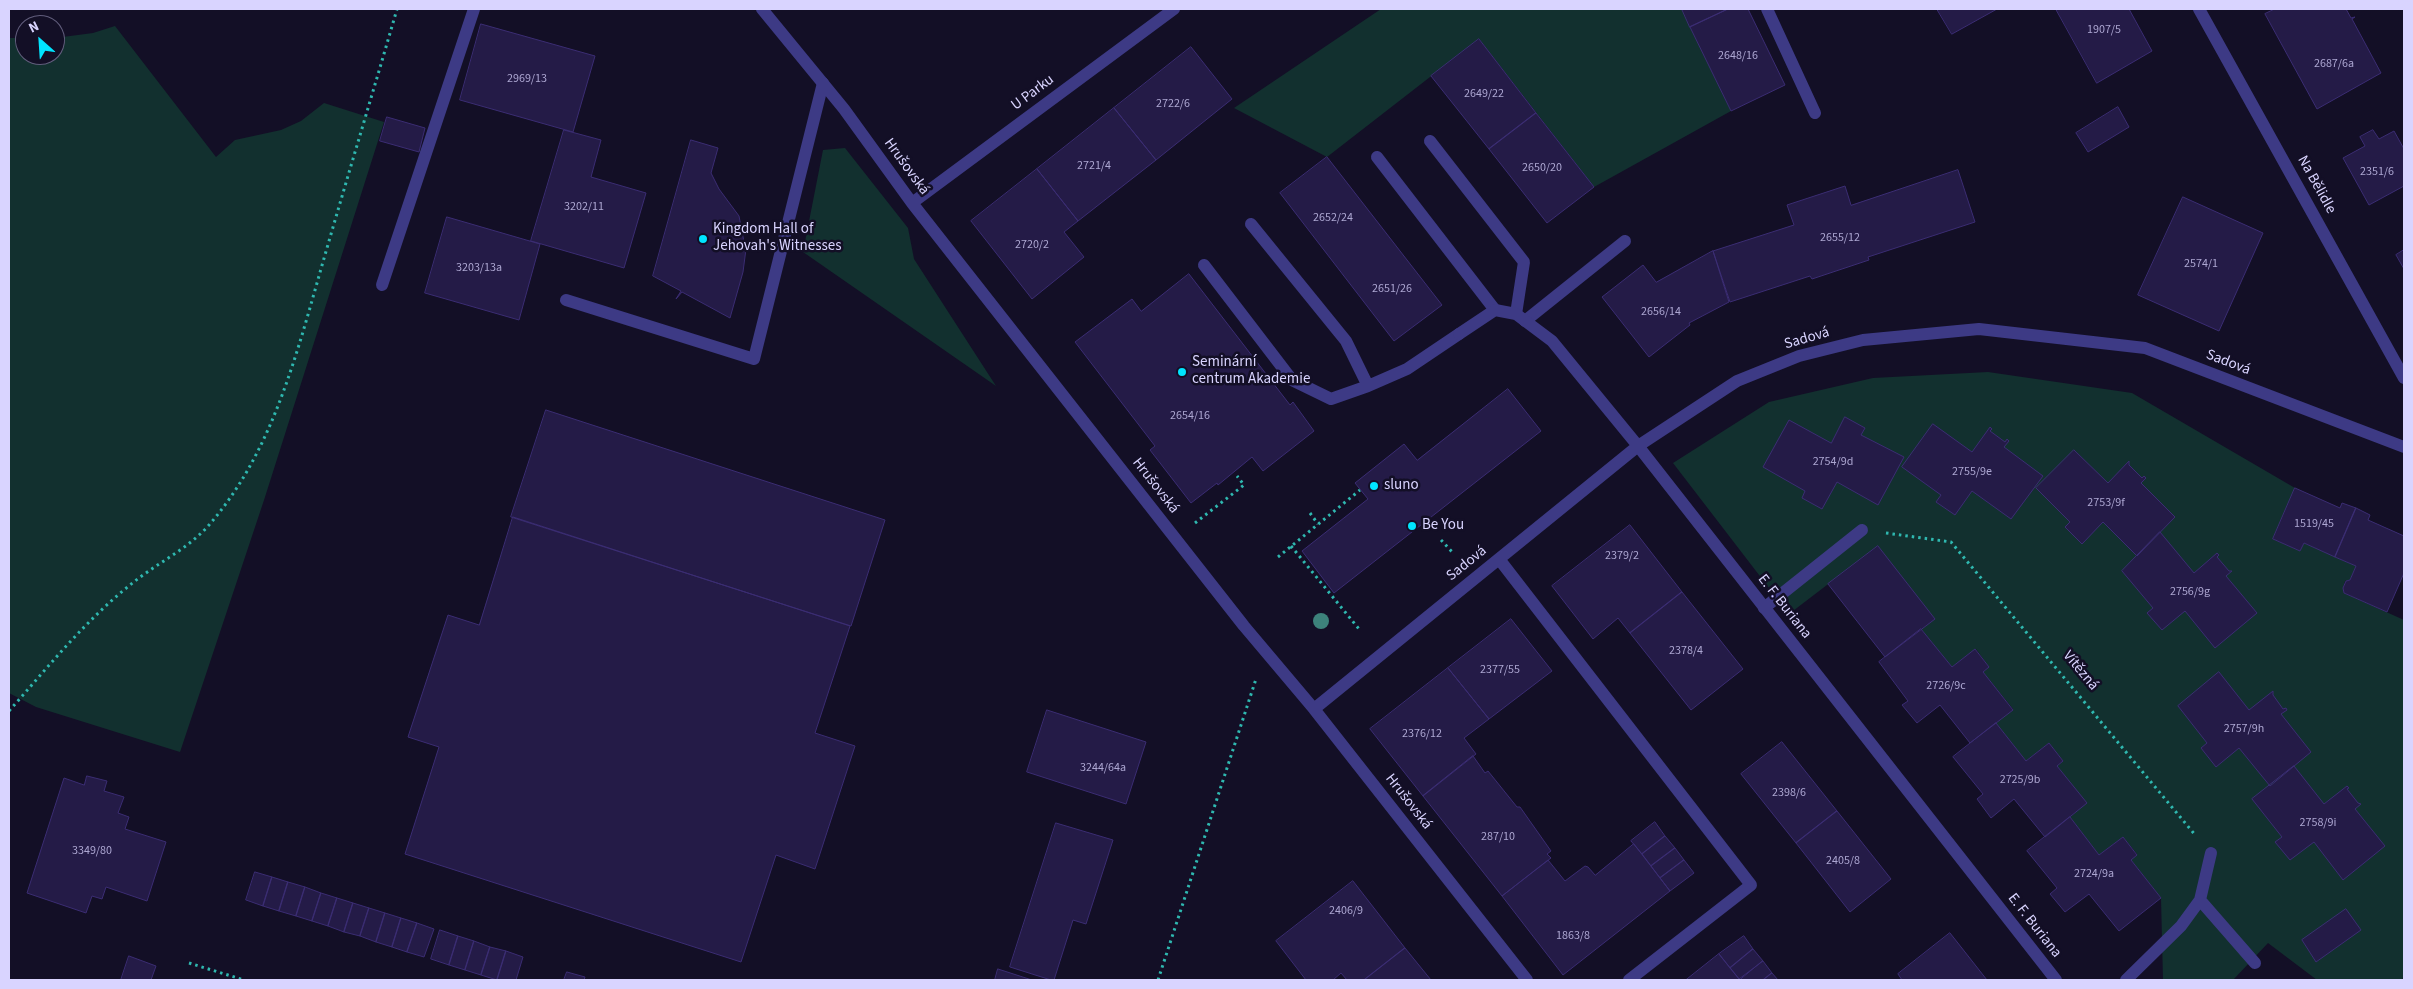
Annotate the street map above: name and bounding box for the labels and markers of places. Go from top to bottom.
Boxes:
place label: Kingdom Hall of Jehovah's Witnesses [713,221,841,256]
marker: Kingdom Hall of Jehovah's Witnesses [697,233,709,245]
place label: Seminární centrum Akademie [1192,354,1310,389]
marker: Seminární centrum Akademie [1176,366,1188,378]
place label: sluno [1384,477,1419,495]
marker: sluno [1368,480,1380,492]
place label: Be You [1422,517,1464,535]
marker: Be You [1406,520,1418,532]

